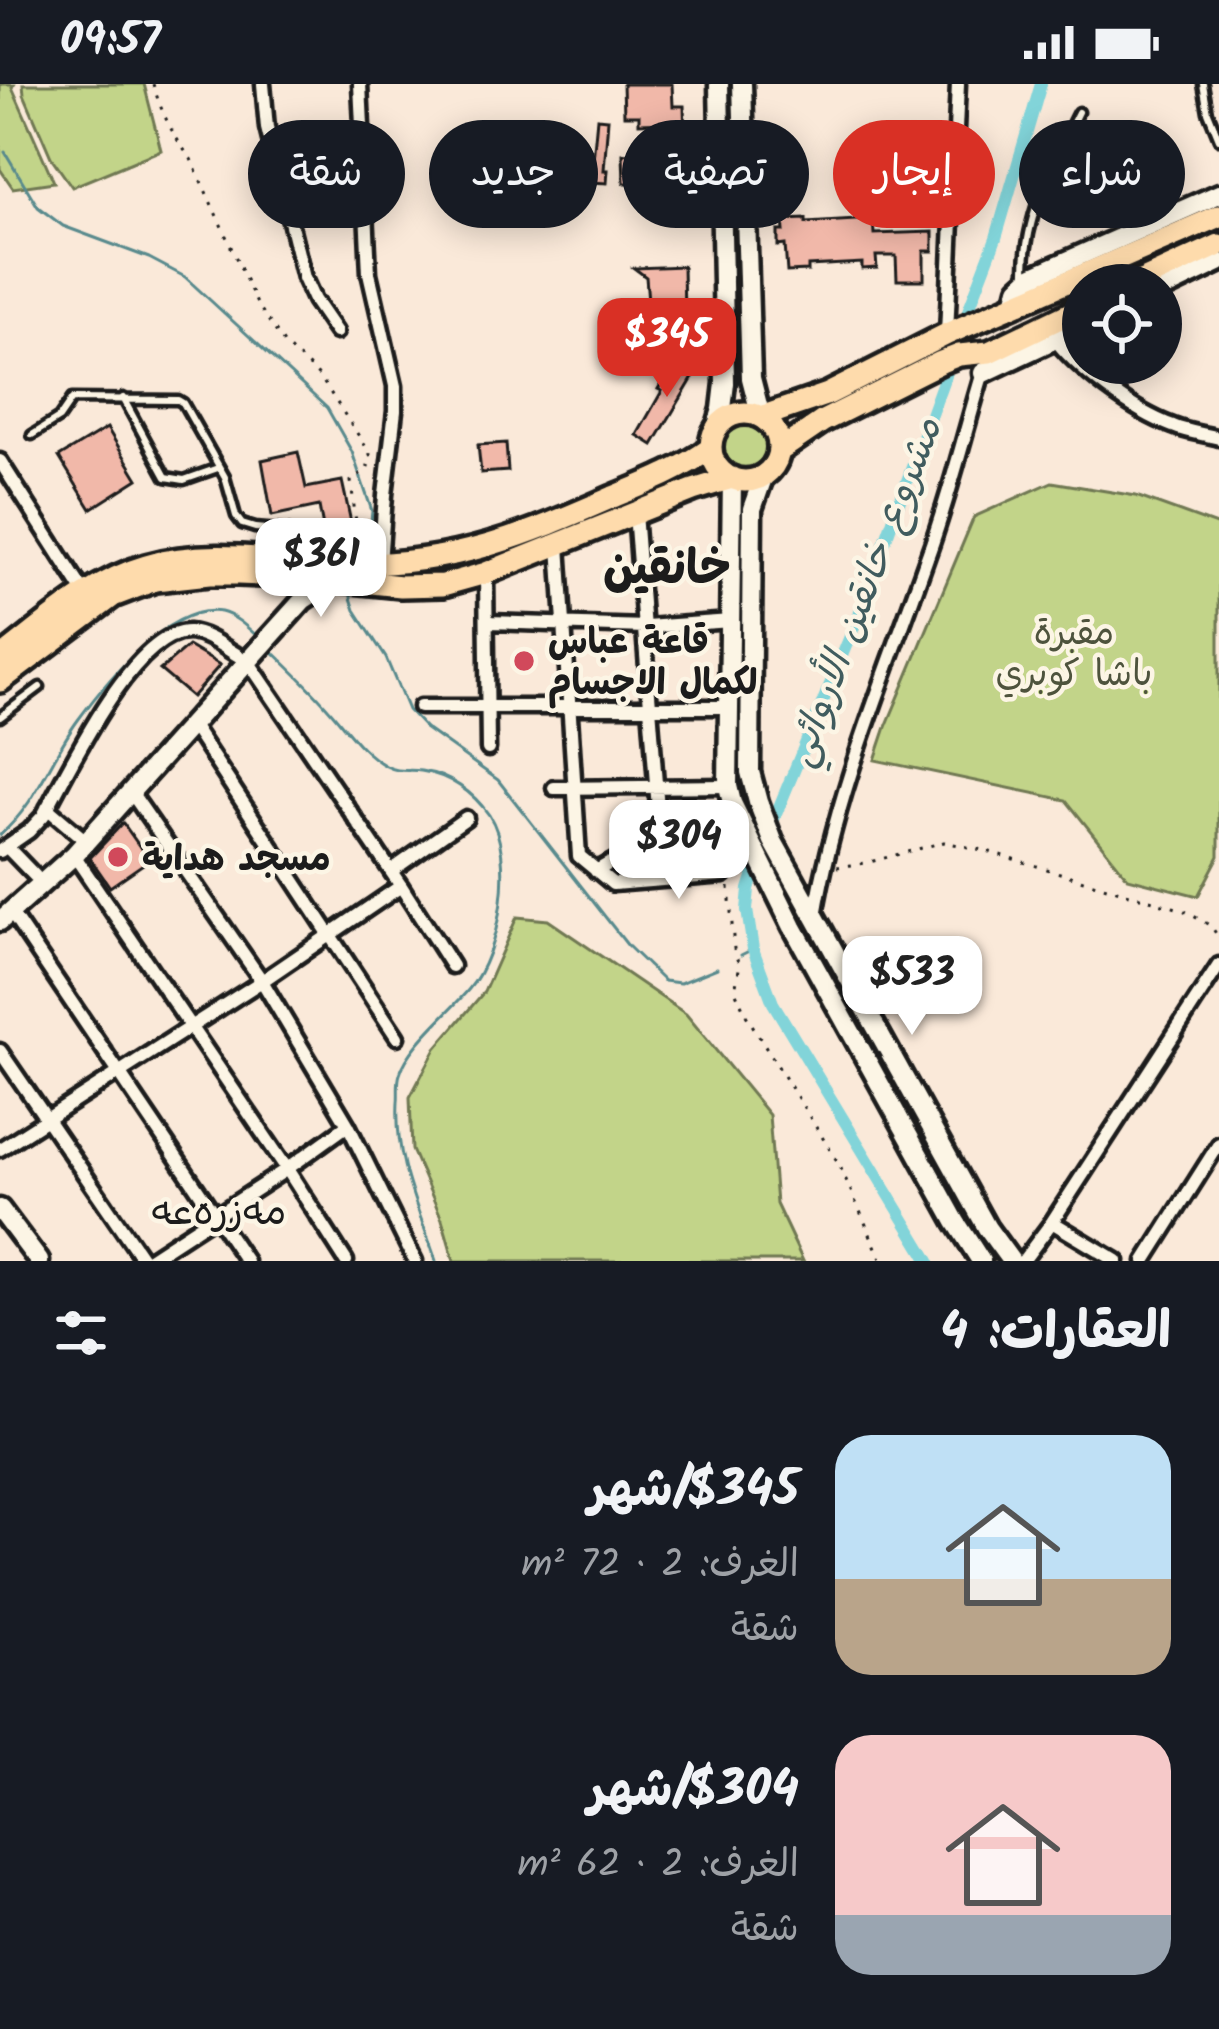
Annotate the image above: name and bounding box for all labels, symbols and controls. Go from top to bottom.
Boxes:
text: 09:57 [60,6,161,78]
chip: شقة [248,120,405,228]
chip: جديد [429,120,598,228]
chip: تصفية [622,120,809,228]
chip: إيجار [833,120,995,228]
chip: شراء [1019,120,1185,228]
map controls [1062,264,1182,384]
button: locate [1062,264,1182,384]
pin: $345 [596,298,738,400]
text: $345 [624,306,710,368]
water label: مشروع خانقين الأروائي [771,409,961,776]
pin: $361 [250,518,392,620]
text: $361 [282,526,360,588]
district label: خانقين [603,532,731,608]
park label: مقبرة باشا كوبري [996,606,1152,704]
place label: قاعة عباس لكمال الاجسام [548,615,757,713]
marker: قاعة عباس لكمال الاجسام [511,648,537,674]
pin: $304 [608,800,750,902]
text: $304 [636,808,722,870]
place label: مسجد هداية [142,832,331,889]
marker: مسجد هداية [105,844,131,870]
pin: $533 [841,936,983,1038]
text: $533 [869,944,955,1006]
district label: مەزرەعە [152,1183,286,1245]
text: العقارات: 4 [940,1293,1171,1374]
icon: filters [48,1300,114,1366]
text: $345/شهر [588,1451,799,1532]
icon: home [931,1483,1075,1627]
text: الغرف: 2 · 72 m² [521,1535,799,1597]
text: شقة [731,1599,799,1661]
text: $304/شهر [588,1751,799,1832]
icon: home [931,1783,1075,1927]
text: الغرف: 2 · 62 m² [518,1835,799,1897]
text: شقة [731,1899,799,1961]

